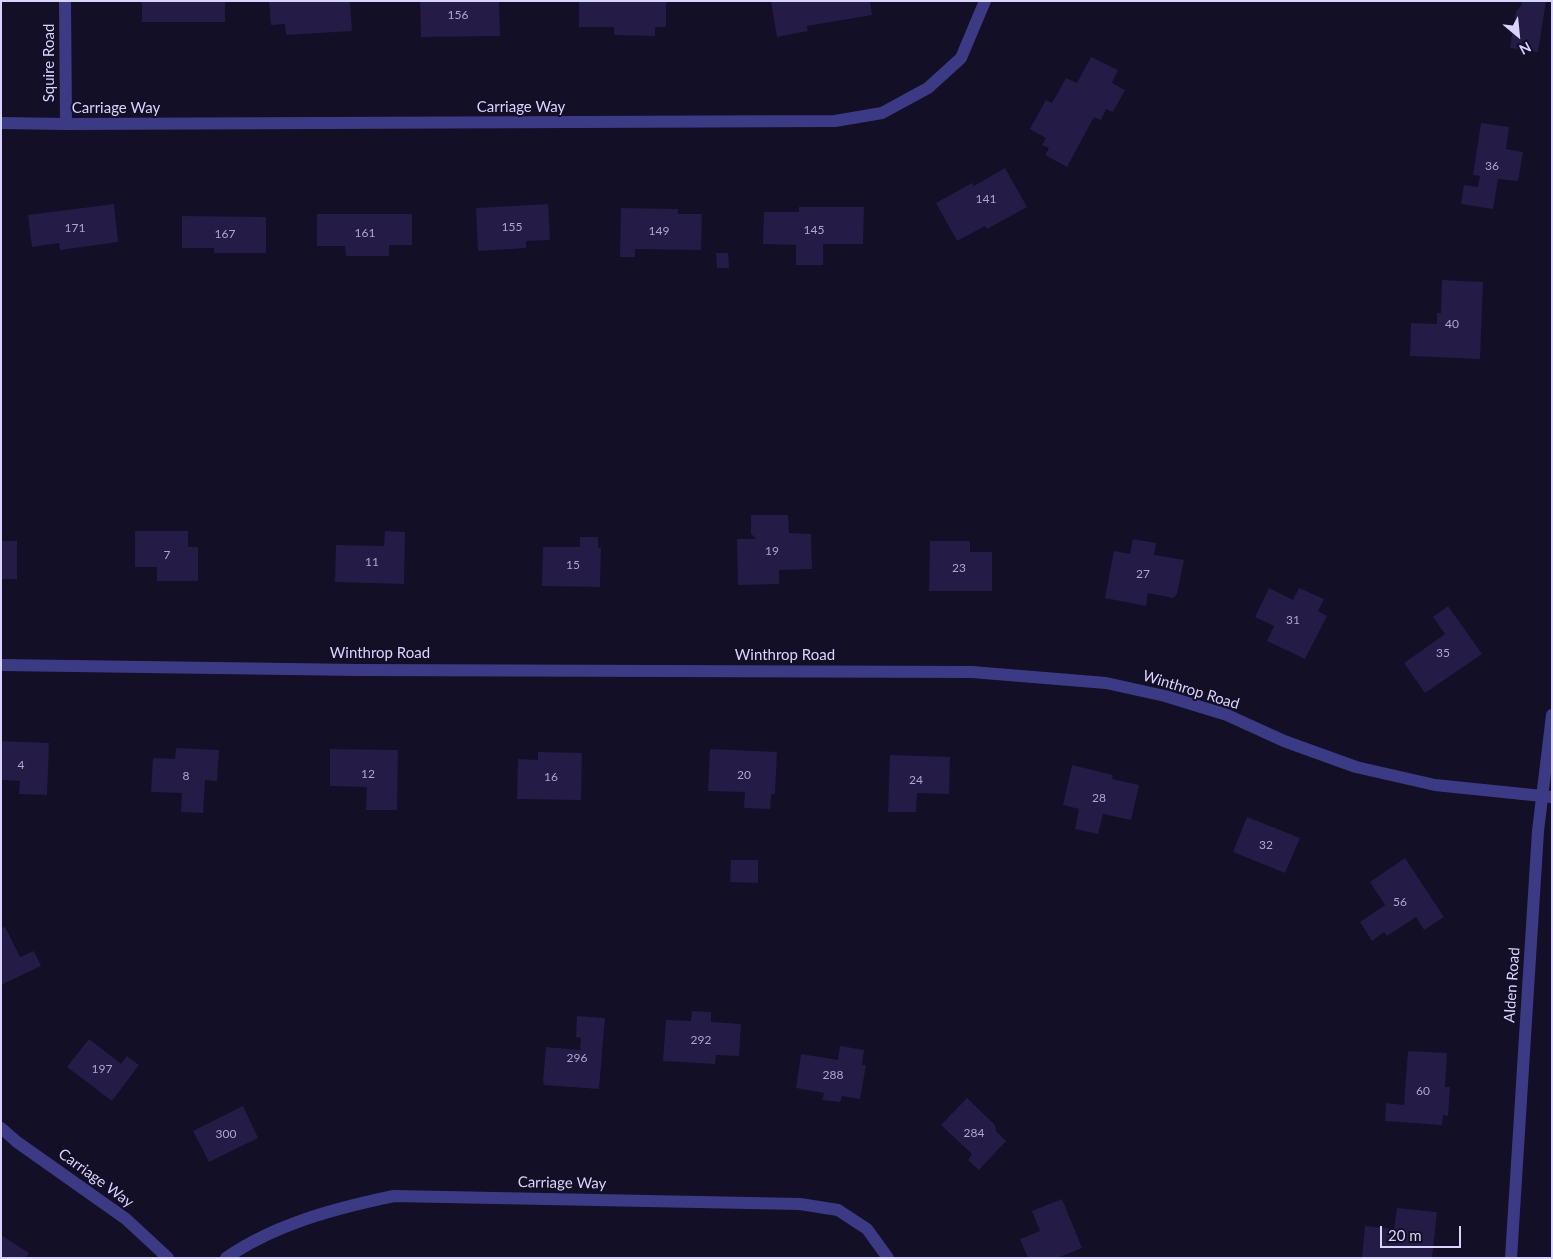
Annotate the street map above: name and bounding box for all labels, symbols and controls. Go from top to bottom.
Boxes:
house number: 156 [448,8,468,22]
north arrow [1493,10,1543,60]
street label: Squire Road [40,24,58,102]
text: N [1517,39,1534,59]
street label: Carriage Way [477,98,565,116]
street label: Carriage Way [72,99,160,117]
house number: 36 [1485,159,1499,173]
house number: 141 [976,192,996,206]
house number: 155 [502,220,522,234]
house number: 171 [65,221,85,235]
house number: 145 [804,223,824,237]
house number: 149 [649,224,669,238]
house number: 161 [355,226,375,240]
house number: 167 [215,227,235,241]
house number: 40 [1445,317,1459,331]
house number: 19 [765,544,779,558]
house number: 7 [164,548,170,562]
house number: 11 [365,555,379,569]
house number: 15 [566,558,580,572]
house number: 23 [952,561,966,575]
house number: 27 [1136,567,1150,581]
house number: 31 [1286,613,1300,627]
street label: Winthrop Road [330,644,430,662]
street label: Winthrop Road [735,646,835,664]
house number: 35 [1436,646,1450,660]
street label: Winthrop Road [1140,667,1242,713]
house number: 4 [18,758,24,772]
house number: 12 [361,767,375,781]
house number: 20 [737,768,751,782]
house number: 8 [183,769,189,783]
house number: 16 [544,770,558,784]
house number: 24 [909,773,923,787]
house number: 28 [1092,791,1106,805]
house number: 32 [1259,838,1273,852]
house number: 56 [1393,895,1407,909]
street label: Alden Road [1500,947,1524,1023]
house number: 292 [691,1033,711,1047]
house number: 296 [567,1051,587,1065]
house number: 197 [92,1062,112,1076]
house number: 288 [823,1068,843,1082]
house number: 60 [1416,1084,1430,1098]
house number: 284 [964,1126,984,1140]
house number: 300 [216,1127,236,1141]
street label: Carriage Way [55,1145,137,1211]
street label: Carriage Way [518,1173,606,1193]
scale bar [1383,1216,1464,1248]
text: 20 m [1388,1226,1422,1244]

